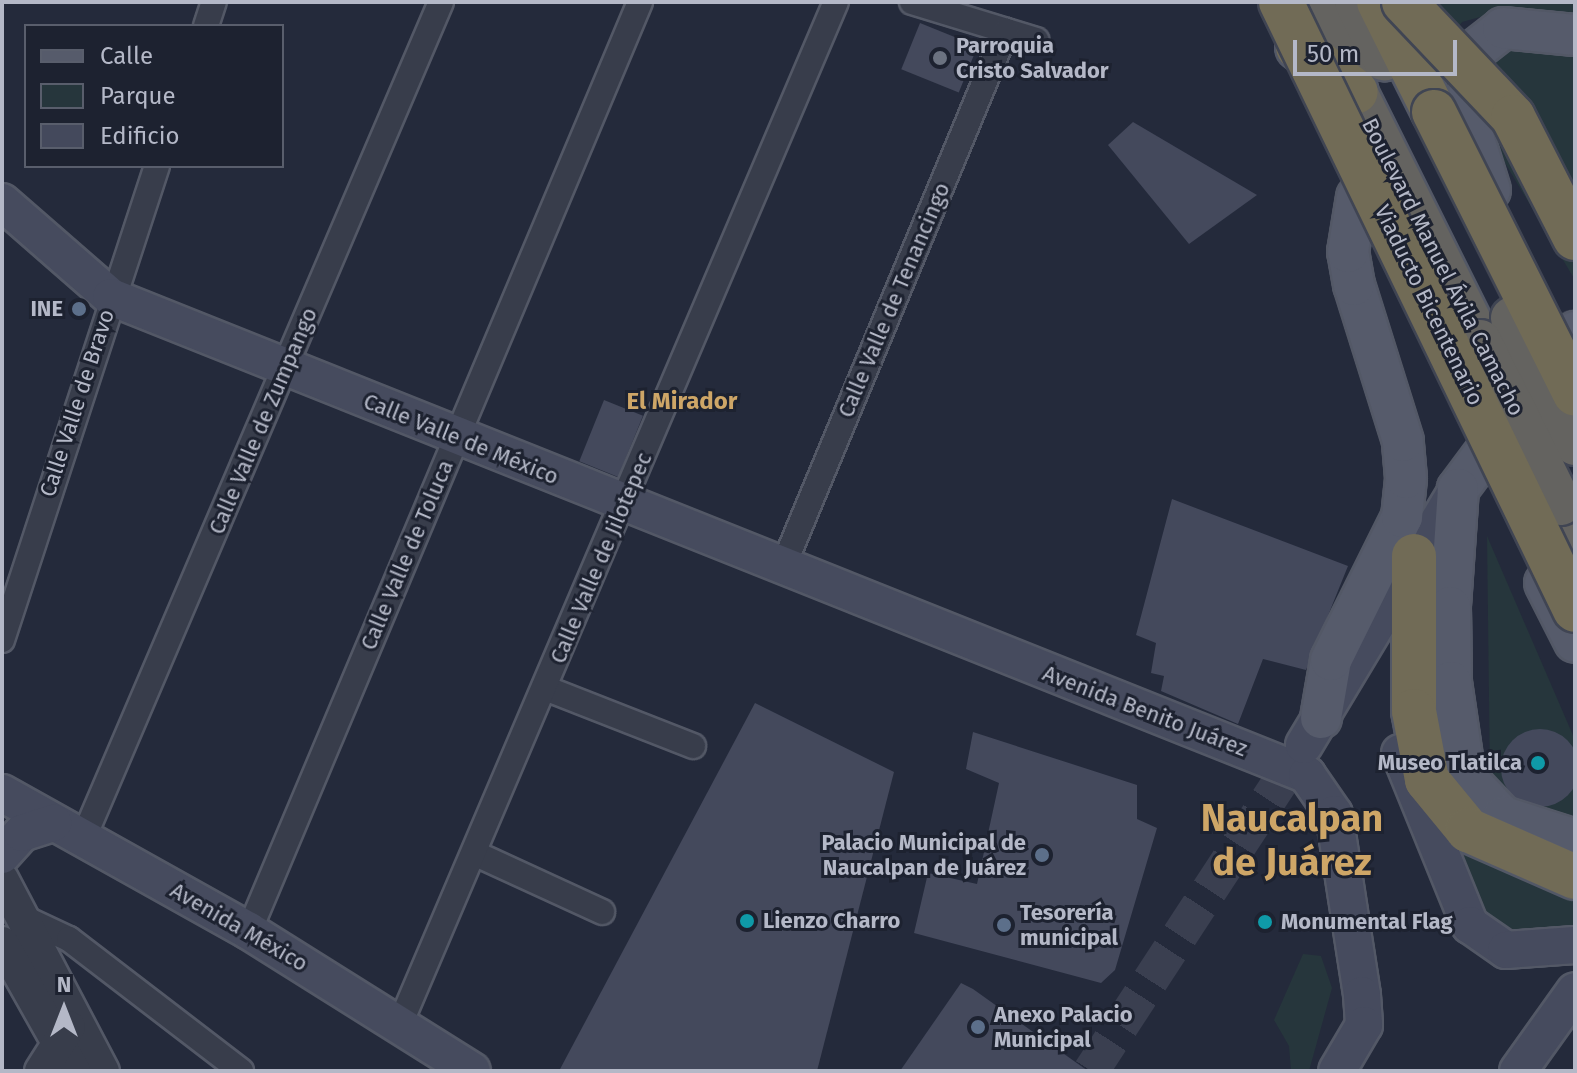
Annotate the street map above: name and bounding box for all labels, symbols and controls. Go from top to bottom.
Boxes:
legend [24,24,284,168]
scale bar [1297,24,1461,74]
place label: Parroquia Cristo Salvador [956,32,1109,84]
text: 50 m [1307,40,1359,68]
text: Calle [100,42,153,70]
marker: Parroquia Cristo Salvador [931,49,949,67]
text: Parque [100,82,176,110]
street label: Boulevard Manuel Ávila Camacho [1356,114,1530,420]
text: Edificio [100,122,180,150]
street label: Calle Valle de Tenancingo [833,179,955,421]
street label: Viaducto Bicentenario [1369,200,1489,410]
place label: INE [30,296,63,322]
marker: INE [70,300,88,318]
street label: Calle Valle de Zumpango [203,304,323,538]
street label: Calle Valle de Bravo [34,306,120,500]
street label: Calle Valle de México [360,388,562,490]
district label: El Mirador [627,388,737,416]
street label: Calle Valle de Jilotepec [545,449,657,667]
street label: Calle Valle de Toluca [355,456,459,654]
street label: Avenida Benito Juárez [1039,660,1251,762]
place label: Museo Tlatilca [1378,750,1522,776]
marker: Museo Tlatilca [1529,754,1547,772]
district label: Naucalpan de Juárez [1201,796,1383,886]
place label: Palacio Municipal de Naucalpan de Juárez [821,829,1026,880]
marker: Palacio Municipal de Naucalpan de Juárez [1033,846,1051,864]
street label: Avenida México [166,877,312,977]
place label: Tesorería municipal [1020,899,1118,950]
place label: Lienzo Charro [763,908,900,934]
place label: Monumental Flag [1281,909,1453,935]
marker: Lienzo Charro [738,912,756,930]
marker: Monumental Flag [1256,913,1274,931]
marker: Tesorería municipal [995,916,1013,934]
north arrow [24,969,104,1049]
text: N [57,971,71,998]
place label: Anexo Palacio Municipal [994,1001,1133,1052]
marker: Anexo Palacio Municipal [969,1018,987,1036]

